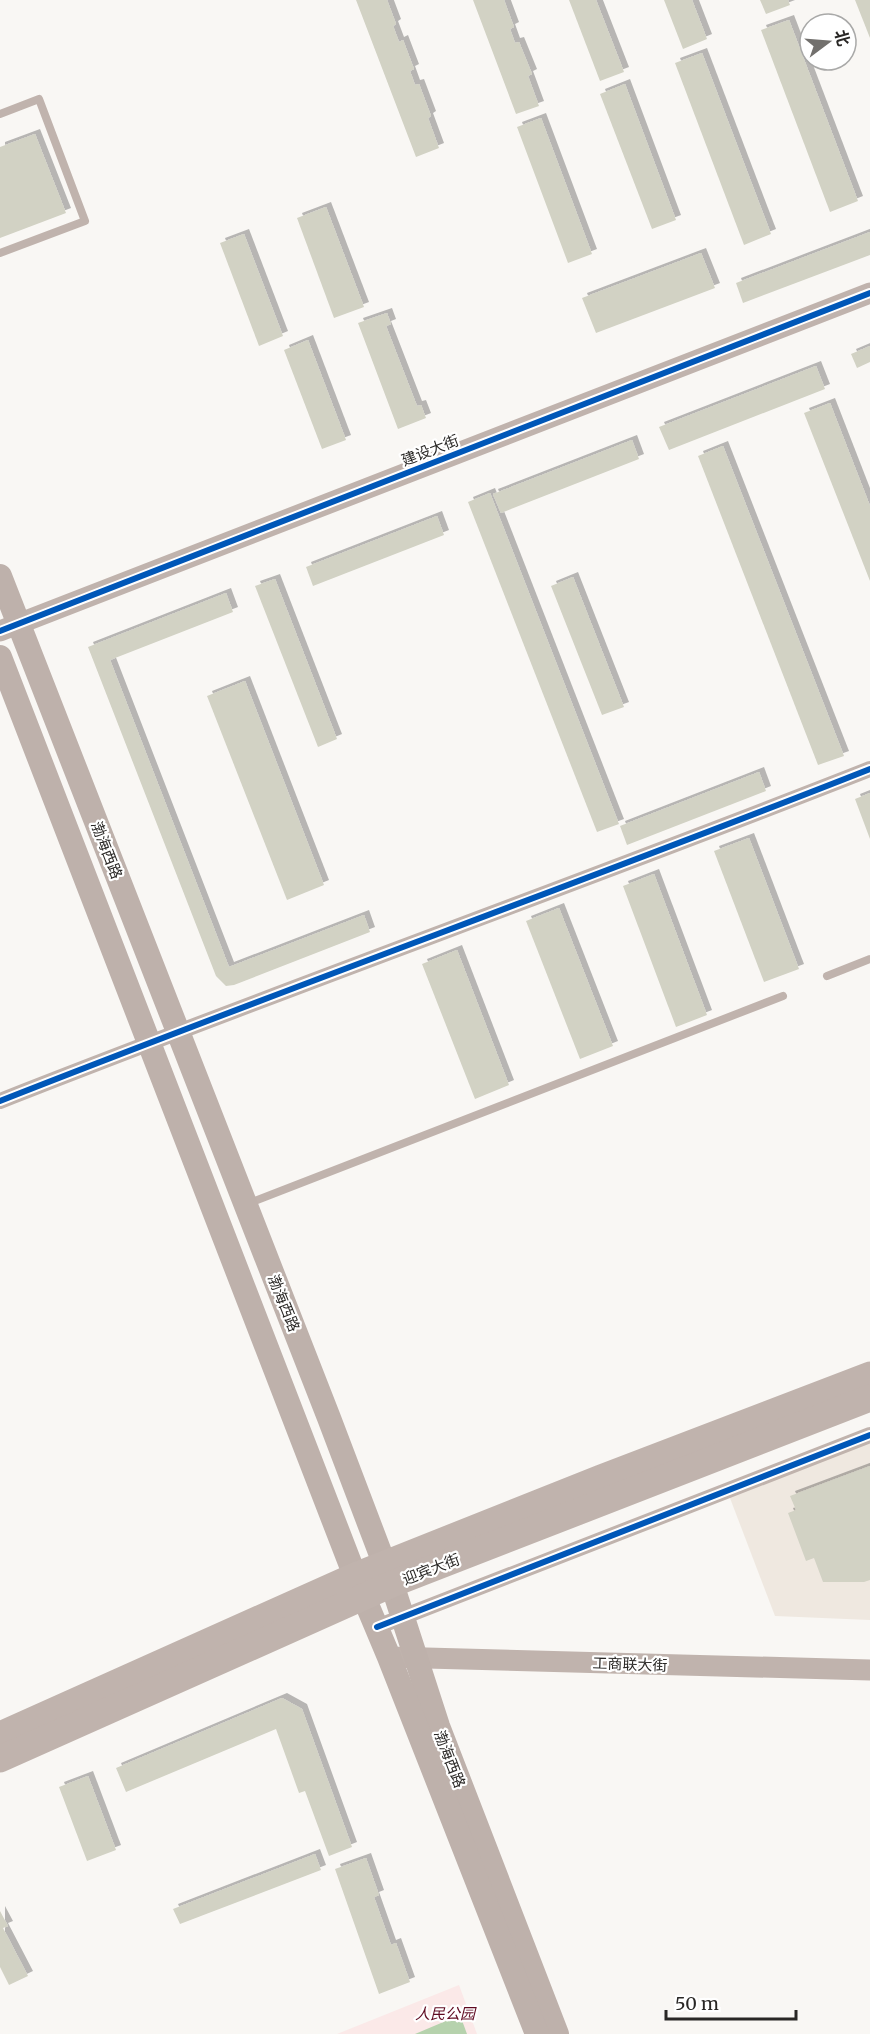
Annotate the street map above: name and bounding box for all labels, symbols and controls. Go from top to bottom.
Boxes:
north arrow [798,12,858,72]
text: 北 [831,27,854,48]
street label: 建设大街 [399,430,461,470]
street label: 渤海西路 [87,819,127,881]
street label: 渤海西路 [264,1272,304,1334]
street label: 迎宾大街 [400,1549,462,1589]
street label: 工商联大街 [592,1653,668,1675]
street label: 渤海西路 [430,1728,470,1790]
scale bar [666,1983,796,2021]
text: 50 m [675,1992,719,2015]
park label: 人民公园 [415,2004,477,2023]

